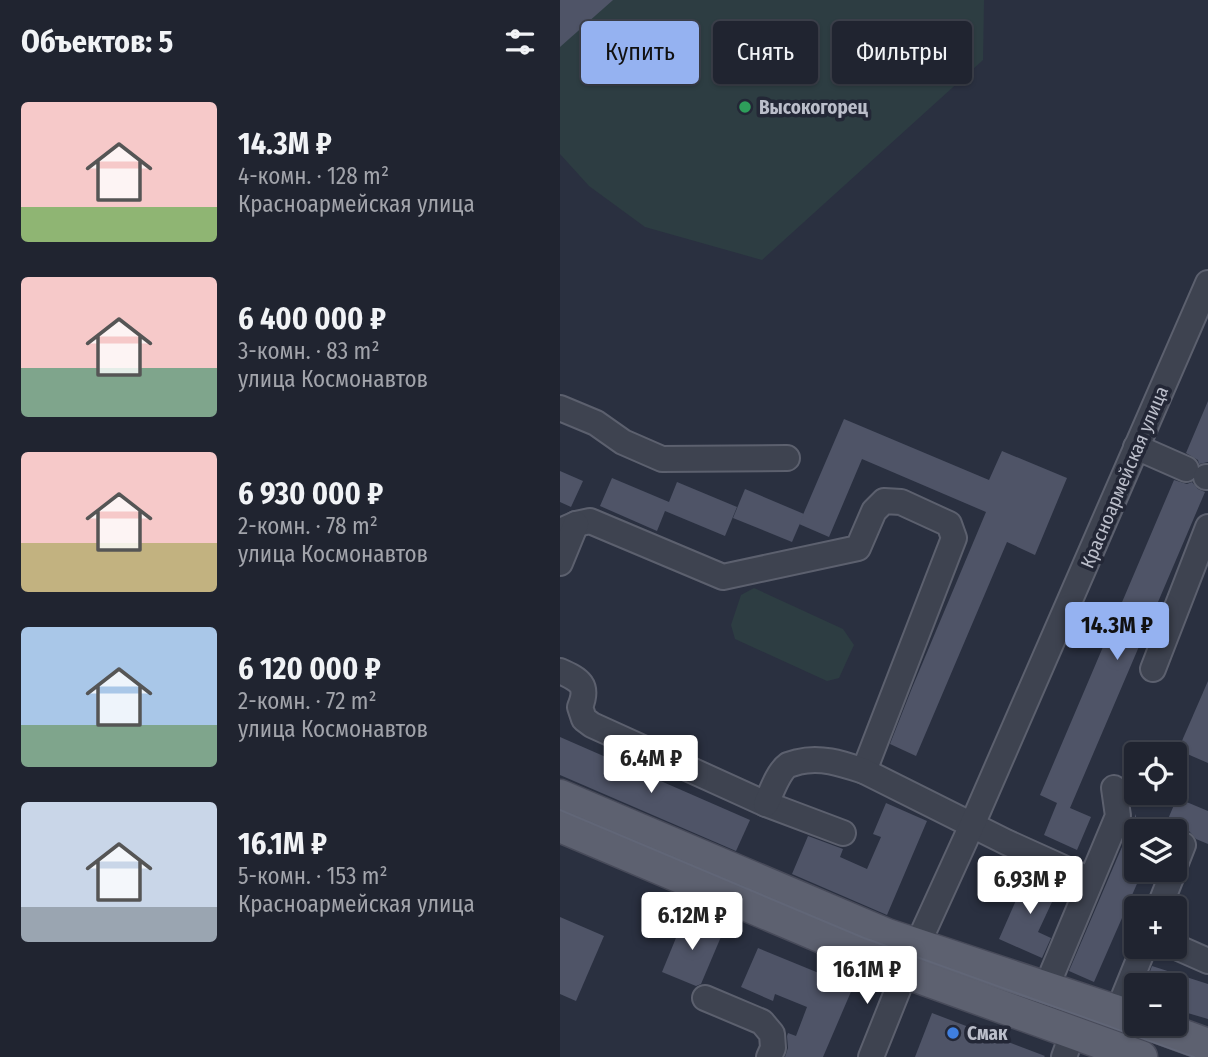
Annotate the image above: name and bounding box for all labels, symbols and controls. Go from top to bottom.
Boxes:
chip: Купить [581,21,699,84]
chip: Снять [713,21,818,84]
chip: Фильтры [832,21,972,84]
icon: filters [501,23,539,61]
text: Объектов: 5 [21,24,173,60]
place label: Высокогорец [759,96,868,119]
marker: Высокогорец [737,99,753,115]
text: 14.3M ₽ [238,126,332,162]
icon: home [77,130,161,214]
text: 4-комн. · 128 m² [238,162,389,190]
text: Красноармейская улица [238,190,475,218]
text: 6 400 000 ₽ [238,301,386,337]
icon: home [77,305,161,389]
text: 3-комн. · 83 m² [238,337,380,365]
text: улица Космонавтов [238,365,428,393]
street label: Красноармейская улица [1076,383,1173,572]
text: 6 930 000 ₽ [238,476,383,512]
icon: home [77,480,161,564]
text: 2-комн. · 78 m² [238,512,378,540]
text: улица Космонавтов [238,540,428,568]
pin: 14.3M ₽ [1052,602,1182,662]
text: 14.3M ₽ [1081,611,1153,639]
text: 6 120 000 ₽ [238,651,381,687]
icon: home [77,655,161,739]
text: 2-комн. · 72 m² [238,687,377,715]
text: улица Космонавтов [238,715,428,743]
pin: 6.4M ₽ [594,736,708,795]
map controls [1124,742,1187,1036]
button: locate [1124,742,1187,805]
text: 6.4M ₽ [620,744,682,772]
button: layers [1124,819,1187,882]
text: 16.1M ₽ [238,826,327,862]
icon: home [77,830,161,914]
pin: 6.93M ₽ [965,856,1095,916]
text: 5-комн. · 153 m² [238,862,388,890]
text: 6.93M ₽ [994,865,1066,893]
text: Красноармейская улица [238,890,475,918]
pin: 6.12M ₽ [627,892,757,952]
button: + [1124,896,1187,959]
text: 6.12M ₽ [657,901,727,929]
pin: 16.1M ₽ [802,946,932,1006]
text: 16.1M ₽ [833,955,901,983]
button: − [1124,973,1187,1036]
place label: Смак [967,1022,1008,1045]
marker: Смак [945,1025,961,1041]

